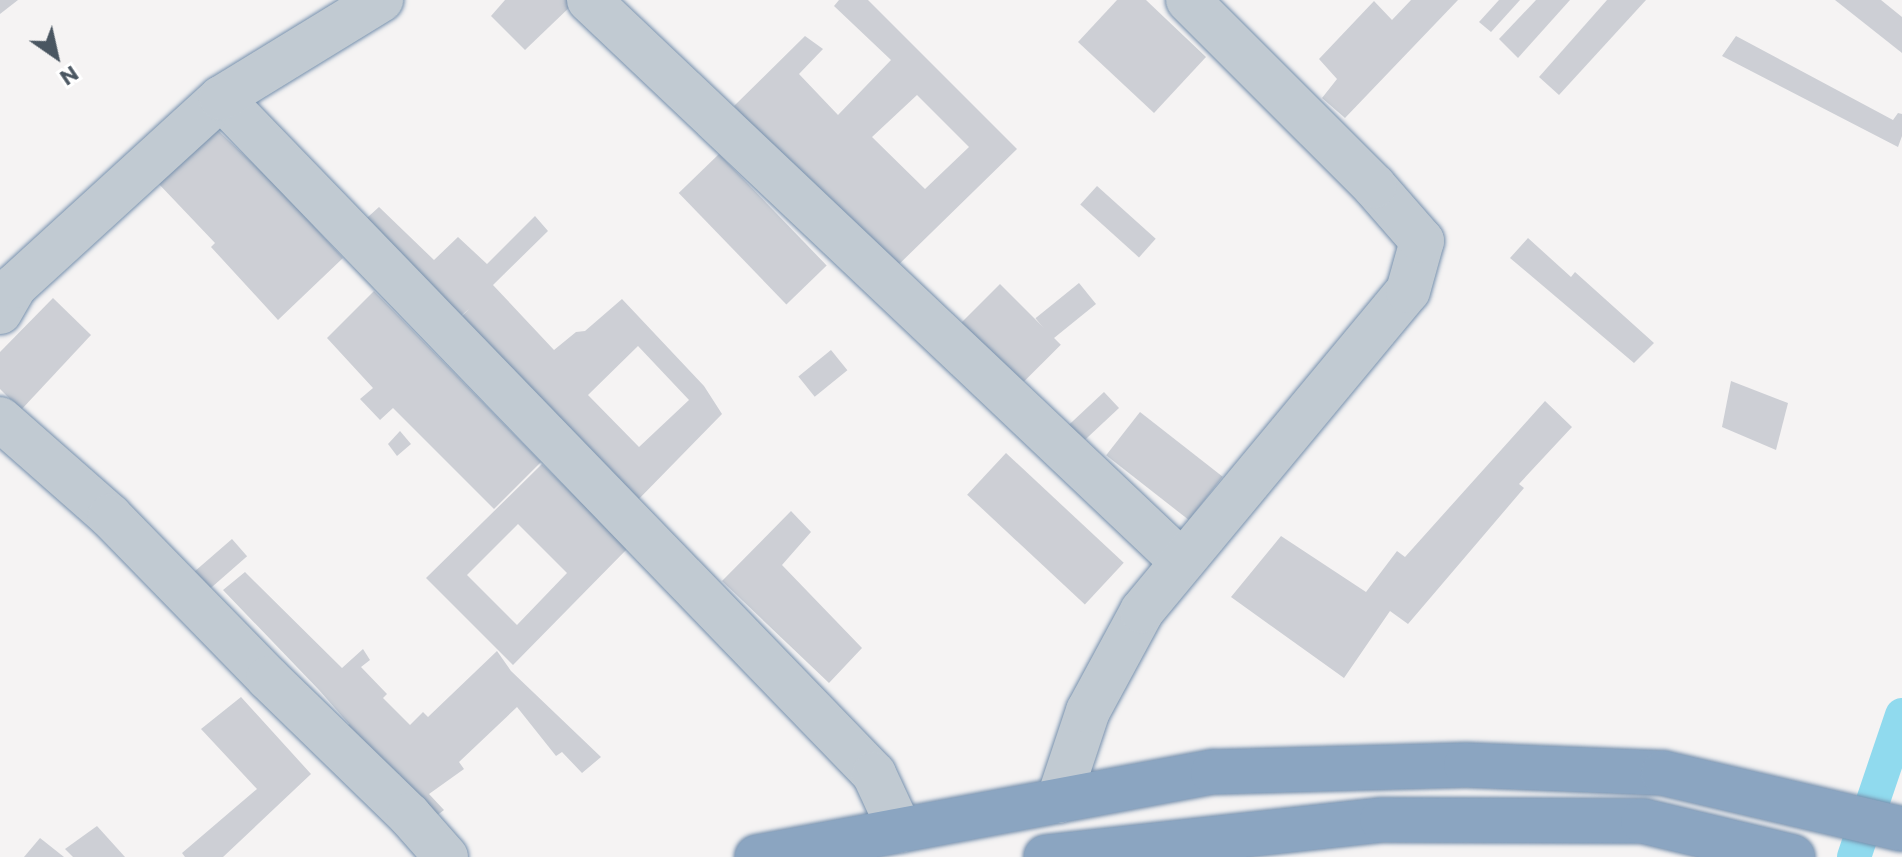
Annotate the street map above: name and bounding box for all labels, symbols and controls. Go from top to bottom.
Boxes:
north arrow [16,16,96,96]
text: N [55,61,84,92]

